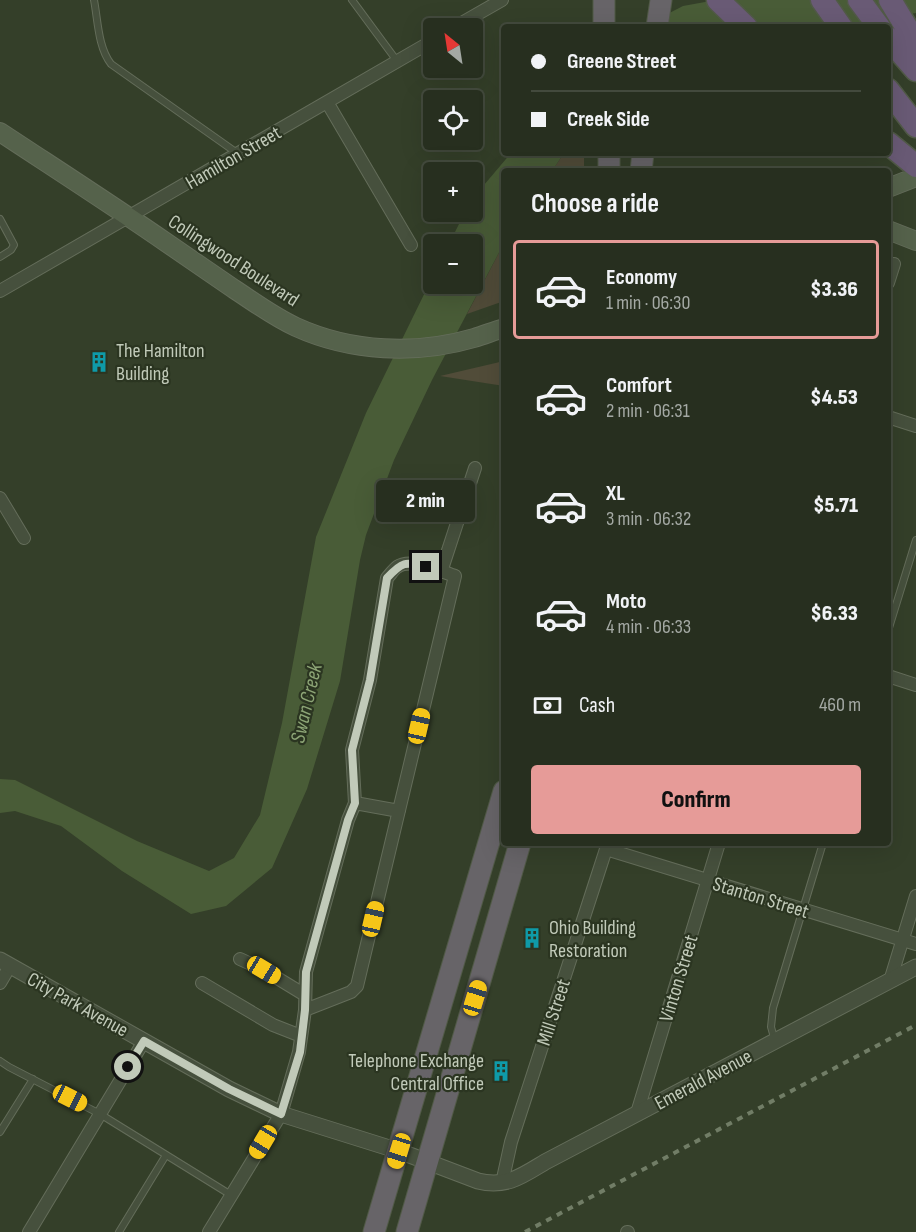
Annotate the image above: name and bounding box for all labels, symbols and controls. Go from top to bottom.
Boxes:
north arrow [423,18,483,78]
map controls [423,18,483,294]
text: Greene Street [567,48,676,75]
button: locate [423,90,483,150]
text: Creek Side [567,106,650,133]
street label: Hamilton Street [181,121,286,195]
button: + [423,162,483,222]
text: Choose a ride [531,188,659,220]
street label: Collingwood Boulevard [164,210,303,312]
button: − [423,234,483,294]
icon: car [534,263,588,317]
text: Economy [606,264,677,291]
text: $3.36 [810,276,858,303]
text: 1 min · 06:30 [606,291,690,315]
place label: The Hamilton Building [116,339,205,386]
building icon: The Hamilton Building [87,350,111,374]
icon: car [534,371,588,425]
text: Comfort [606,372,672,399]
text: $4.53 [810,384,858,411]
text: 2 min · 06:31 [606,399,690,423]
icon: car [534,479,588,533]
callout: 2 min [376,480,476,522]
text: XL [606,480,625,507]
text: 2 min [406,489,445,513]
text: $5.71 [813,492,858,519]
text: 3 min · 06:32 [606,507,691,531]
route end [412,553,439,580]
icon: car [534,587,588,641]
text: Moto [606,588,646,615]
text: $6.33 [811,600,858,627]
text: 4 min · 06:33 [606,615,691,639]
water label: Swan Creek [285,660,328,745]
icon: cash [531,689,564,722]
text: Cash [579,692,615,719]
text: 460 m [819,693,861,717]
car [406,706,432,746]
button: Confirm [531,765,861,834]
street label: Stanton Street [710,872,812,924]
car [360,899,386,939]
place label: Ohio Building Restoration [549,916,636,963]
building icon: Ohio Building Restoration [520,926,544,950]
street label: Vinton Street [654,932,704,1025]
car [244,953,284,987]
street label: City Park Avenue [23,967,132,1042]
street label: Mill Street [532,976,576,1049]
car [461,978,489,1018]
street label: Emerald Avenue [651,1044,756,1115]
place label: Telephone Exchange Central Office [348,1049,484,1096]
route start [114,1053,141,1080]
building icon: Telephone Exchange Central Office [489,1059,513,1083]
car [50,1082,90,1114]
car [246,1122,280,1162]
car [385,1131,413,1171]

